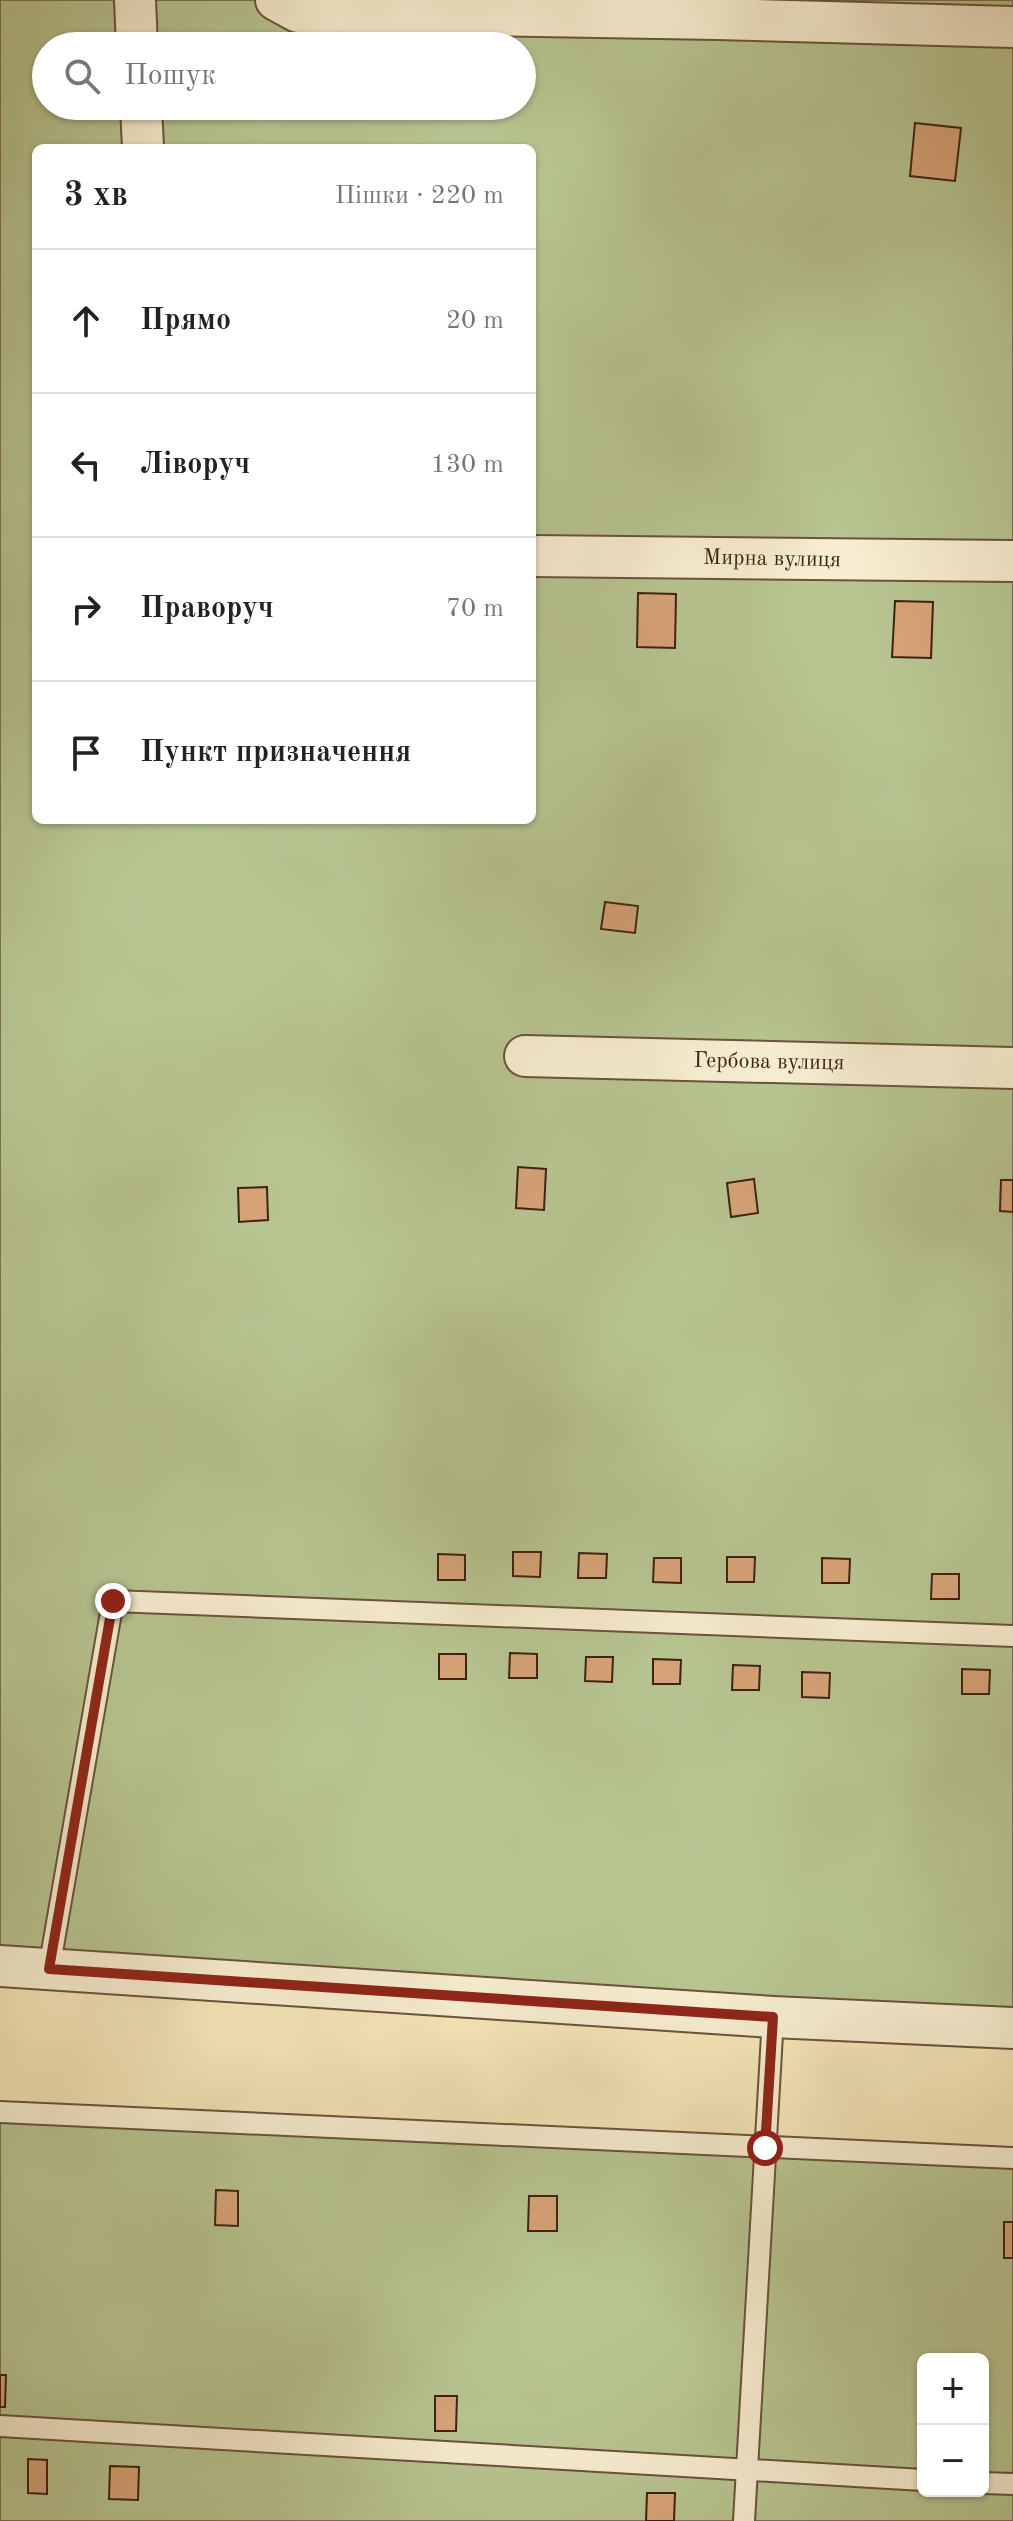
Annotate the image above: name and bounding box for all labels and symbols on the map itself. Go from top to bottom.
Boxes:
street label: Мирна вулиця [703,547,841,571]
street label: Гербова вулиця [693,1050,845,1074]
route end [95,1583,131,1619]
route start [747,2130,783,2166]

